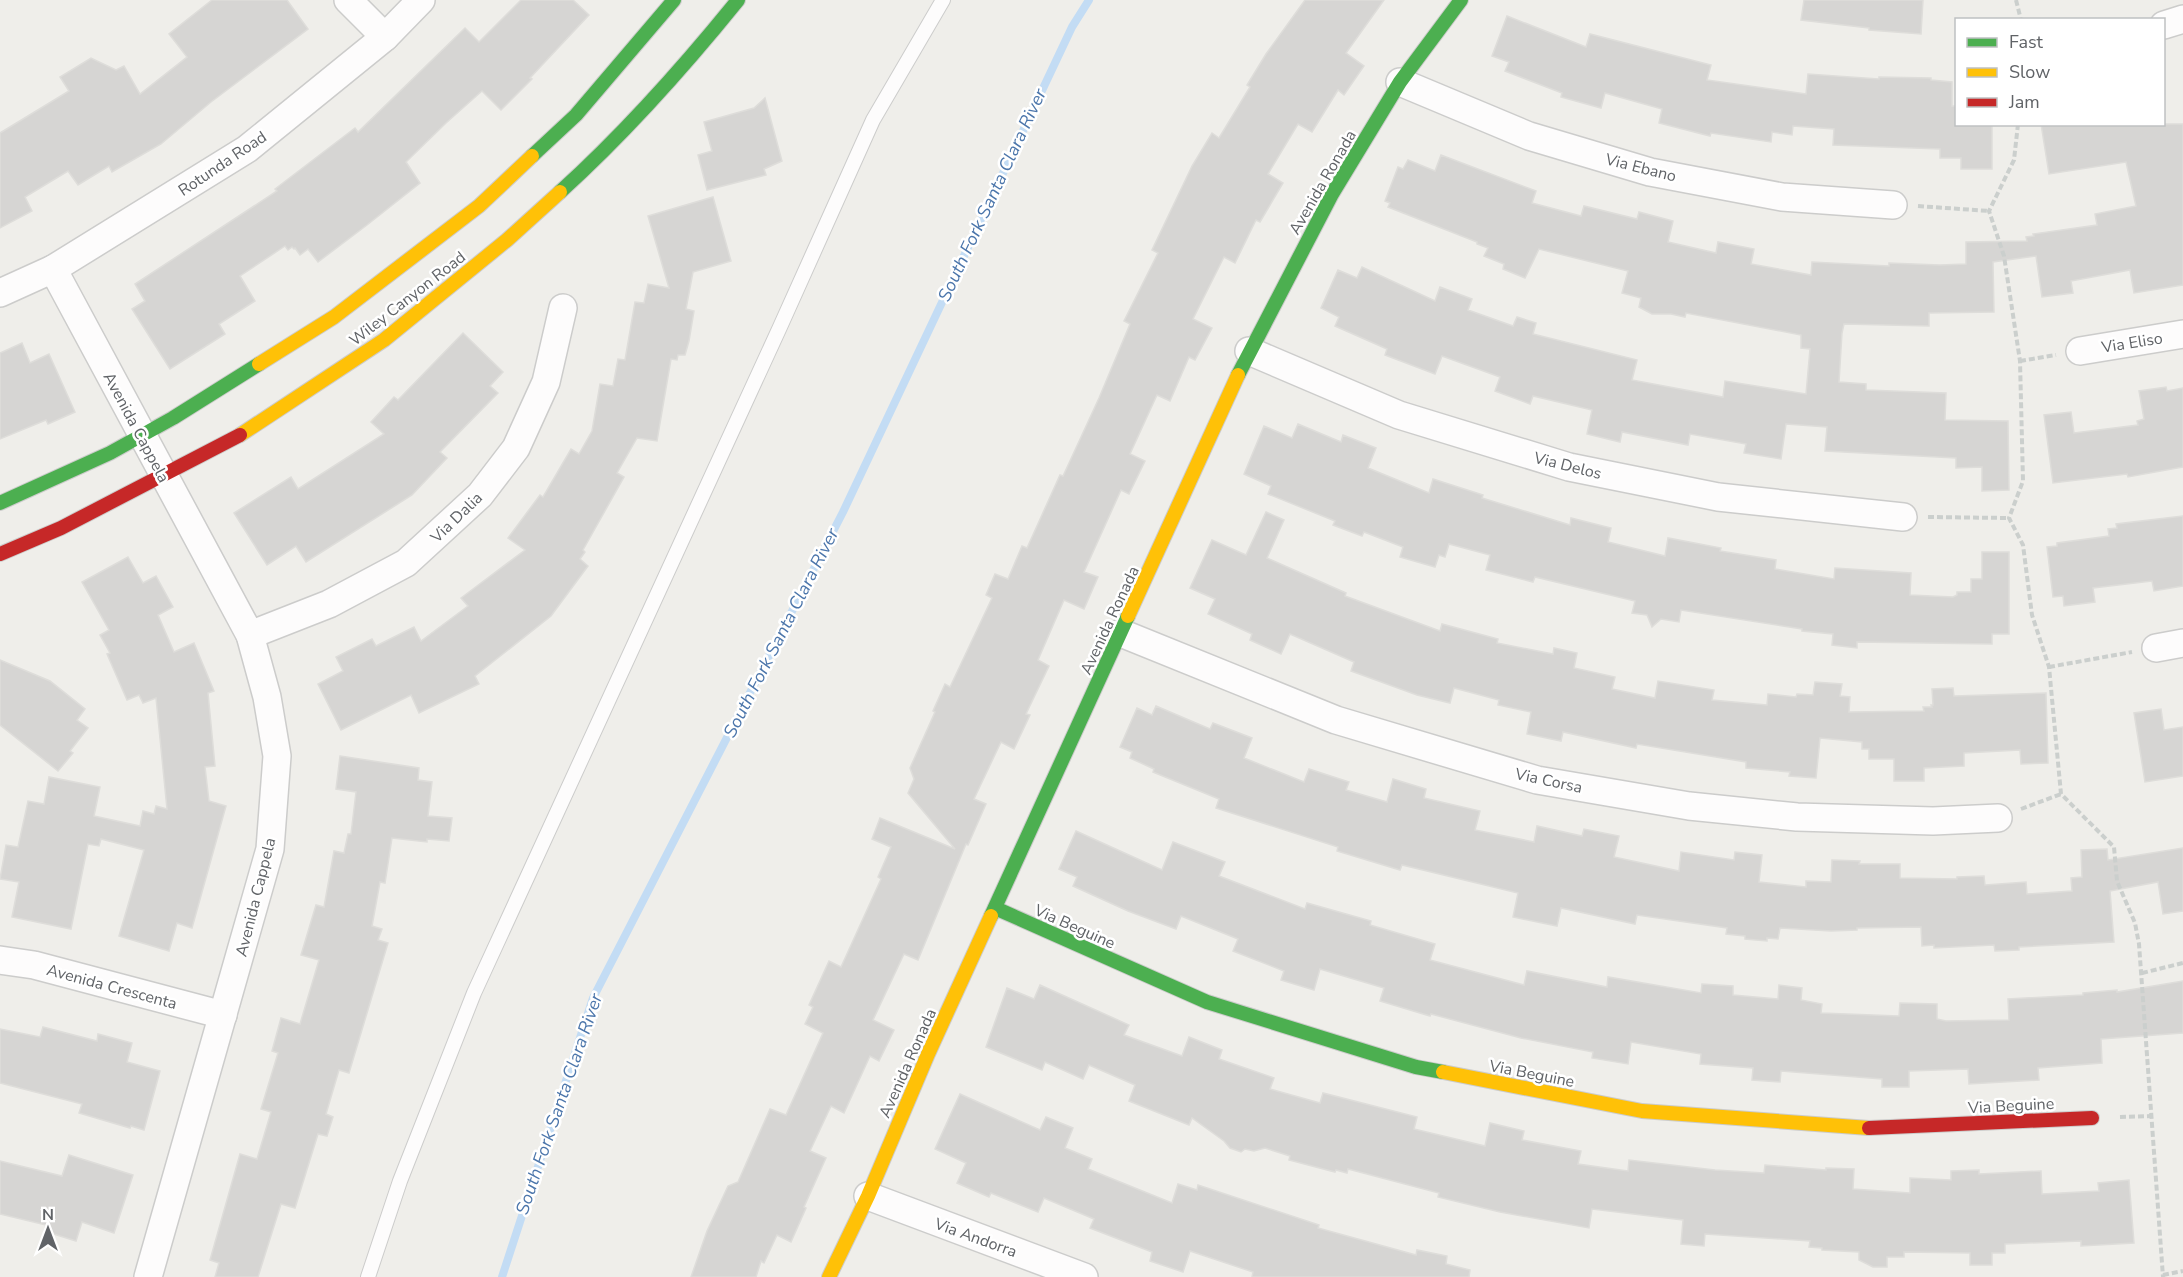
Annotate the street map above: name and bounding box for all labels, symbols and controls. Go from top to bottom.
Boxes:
legend [1955,18,2165,126]
text: Fast [2009,30,2044,54]
text: Slow [2009,60,2050,84]
water label: South Fork Santa Clara River [932,84,1052,305]
text: Jam [2008,90,2040,114]
street label: Rotunda Road [174,126,271,202]
street label: Avenida Ronada [1284,126,1362,239]
street label: Via Ebano [1602,148,1679,187]
street label: Wiley Canyon Road [345,246,470,351]
street label: Via Eliso [2099,327,2164,359]
street label: Avenida Cappela [98,368,174,486]
street label: Via Delos [1531,447,1604,485]
street label: Via Dalia [425,487,488,549]
water label: South Fork Santa Clara River [718,524,845,742]
street label: Avenida Ronada [1075,563,1145,678]
street label: Via Corsa [1512,763,1584,799]
street label: Avenida Cappela [231,835,281,959]
street label: Via Beguine [1030,899,1118,955]
street label: Avenida Crescenta [44,959,179,1015]
water label: South Fork Santa Clara River [510,990,608,1218]
street label: Avenida Ronada [874,1005,942,1122]
street label: Via Beguine [1486,1055,1576,1093]
street label: Via Beguine [1966,1093,2055,1119]
north arrow [18,1199,78,1259]
text: N [42,1204,54,1226]
street label: Via Andorra [930,1213,1020,1263]

